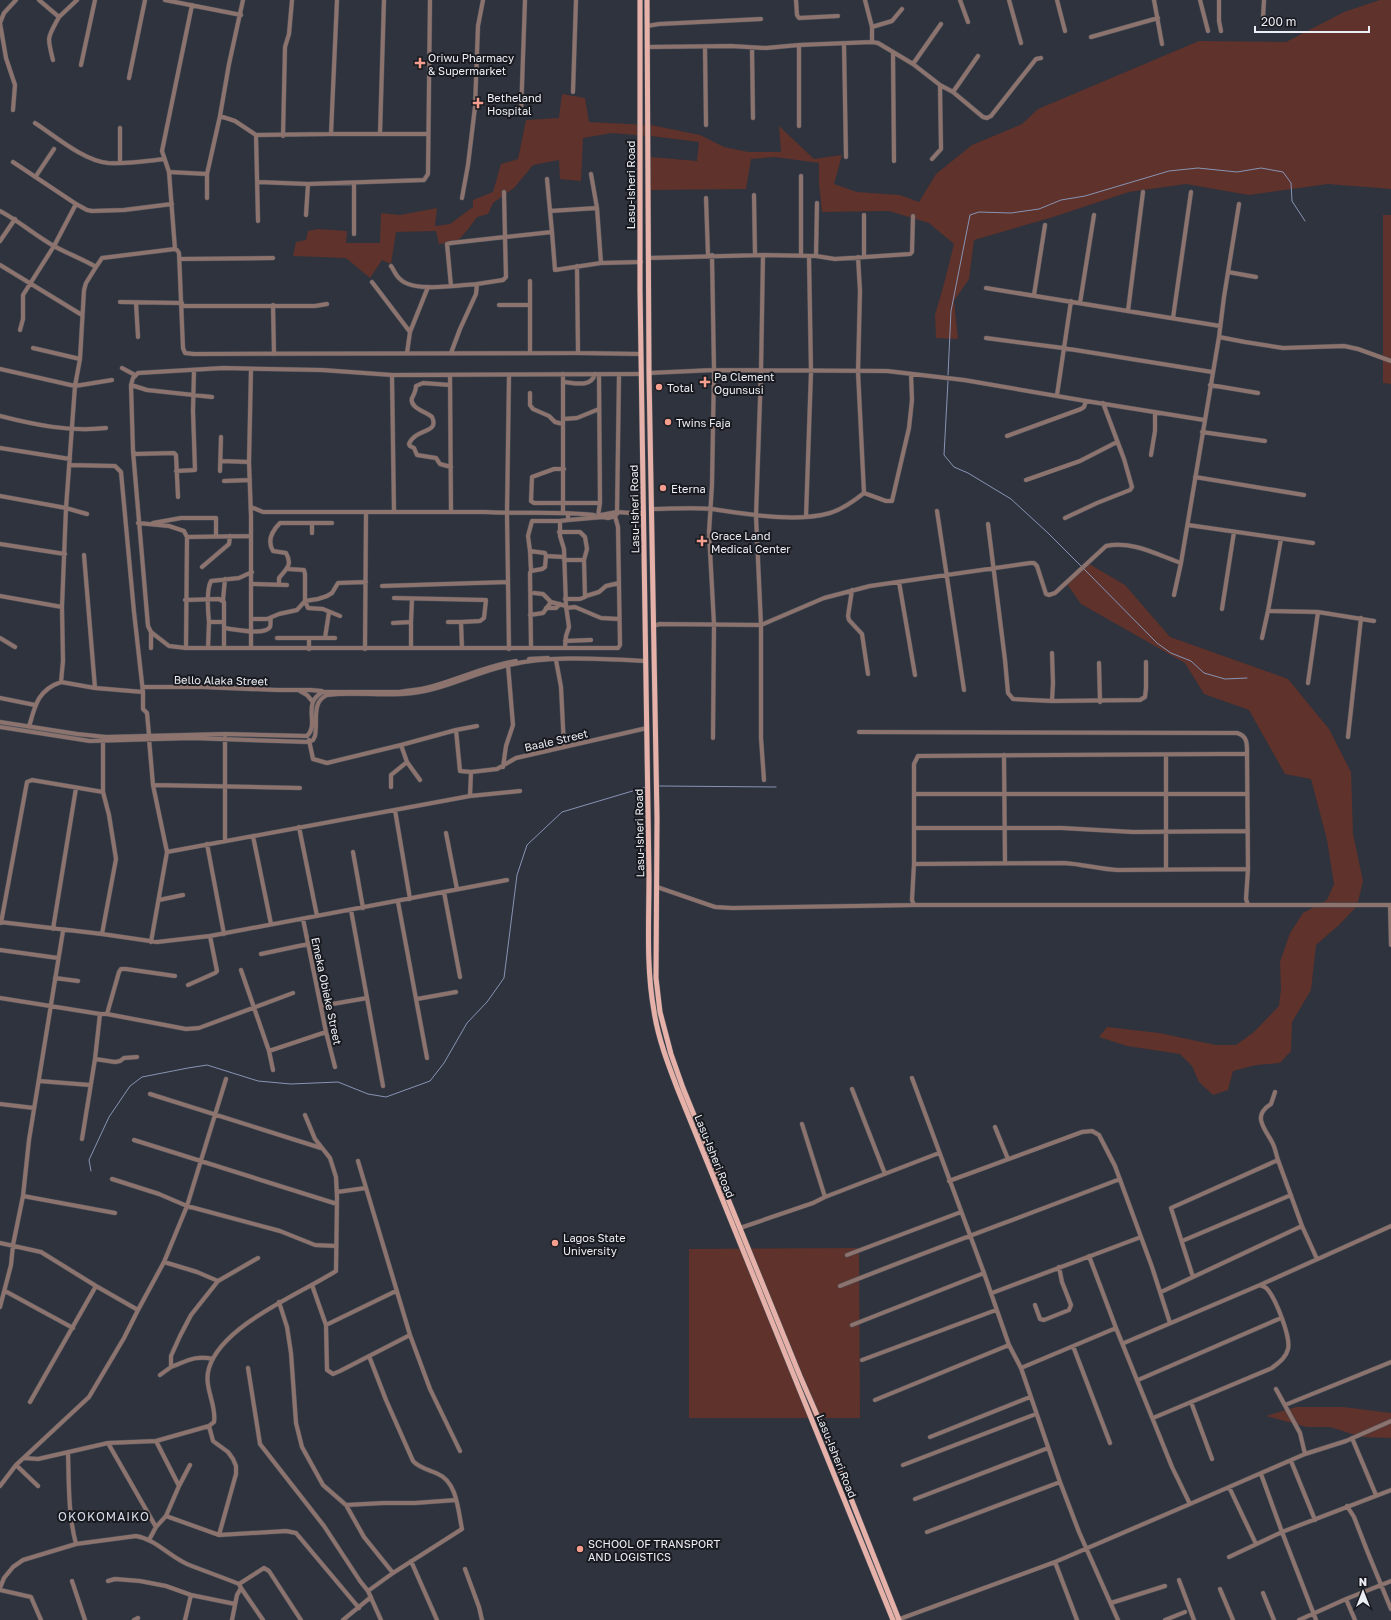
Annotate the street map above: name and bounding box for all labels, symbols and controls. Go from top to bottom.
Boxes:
scale bar [1255,8,1369,34]
text: 200 m [1261,14,1296,29]
place label: Oriwu Pharmacy & Supermarket [428,51,514,77]
marker: Oriwu Pharmacy & Supermarket [415,58,425,68]
place label: Betheland Hospital [487,91,542,117]
marker: Betheland Hospital [472,97,484,109]
street label: Lasu-Isheri Road [624,141,637,229]
place label: Pa Clement Ogunsusi [714,370,775,396]
marker: Pa Clement Ogunsusi [699,376,711,388]
place label: Total [667,381,694,394]
marker: Total [654,382,664,392]
place label: Twins Faja [676,416,731,429]
marker: Twins Faja [663,417,673,427]
street label: Lasu-Isheri Road [627,465,641,553]
place label: Eterna [671,482,706,495]
marker: Eterna [658,483,668,493]
place label: Grace Land Medical Center [711,529,791,555]
marker: Grace Land Medical Center [696,535,708,547]
street label: Bello Alaka Street [174,673,268,687]
street label: Baale Street [523,726,589,754]
street label: Lasu-Isheri Road [632,789,646,877]
street label: Emeka Obieke Street [309,936,345,1046]
street label: Lasu-Isheri Road [692,1112,738,1200]
place label: Lagos State University [563,1231,626,1257]
marker: Lagos State University [550,1238,560,1248]
street label: Lasu-Isheri Road [814,1412,860,1500]
district label: OKOKOMAIKO [58,1509,150,1524]
place label: SCHOOL OF TRANSPORT AND LOGISTICS [588,1537,720,1563]
marker: SCHOOL OF TRANSPORT AND LOGISTICS [575,1544,585,1554]
north arrow [1343,1572,1383,1612]
text: N [1359,1575,1367,1588]

